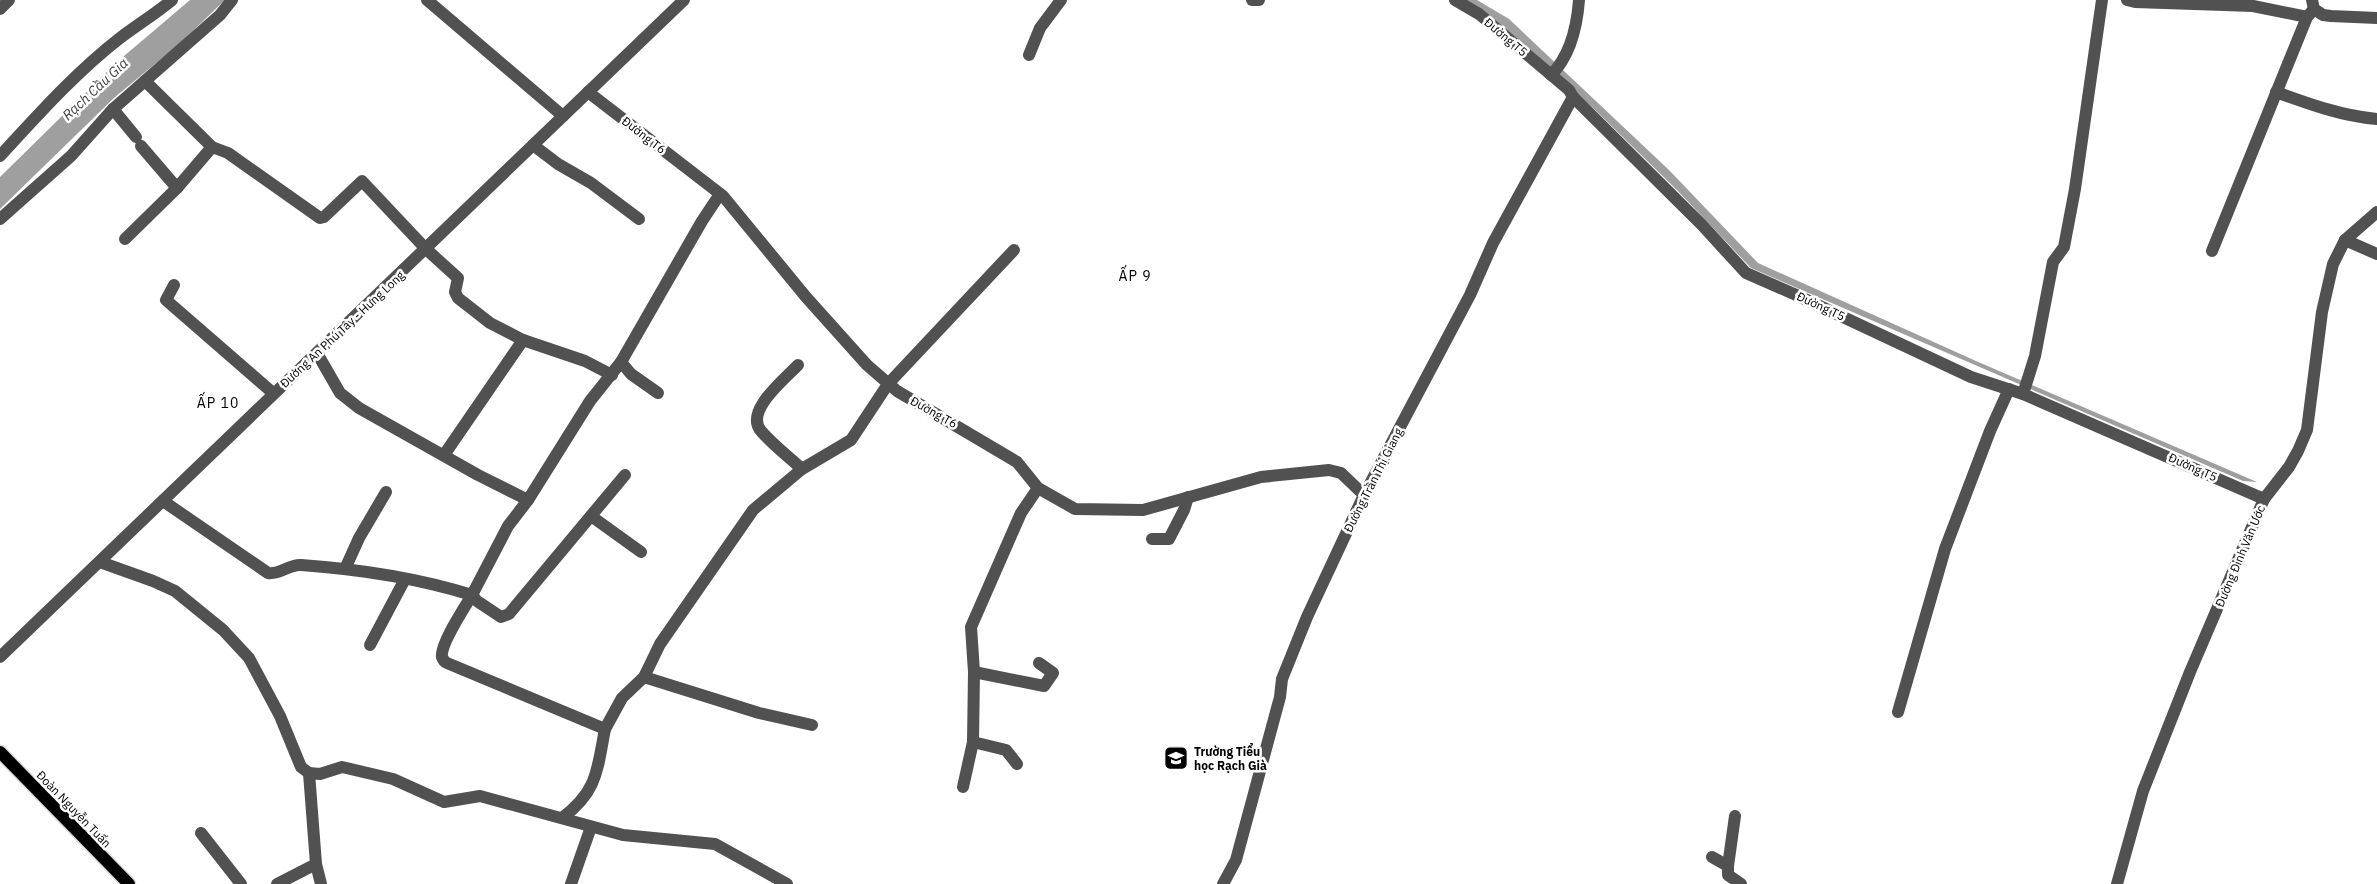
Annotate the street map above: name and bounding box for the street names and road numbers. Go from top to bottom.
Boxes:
street label: Đường T5 [1481,15,1531,59]
street label: Đường T6 [619,113,669,157]
street label: Đường An Phú Tây - Hưng Long [277,267,408,391]
street label: Đường T5 [1794,288,1848,324]
street label: Đường T6 [908,393,960,431]
street label: Đường Trần Thị Giang [1340,425,1406,535]
street label: Đường T5 [2166,450,2220,484]
street label: Đường Đinh Văn Ước [2212,503,2268,609]
street label: Đoàn Nguyễn Tuấn [34,767,114,851]

